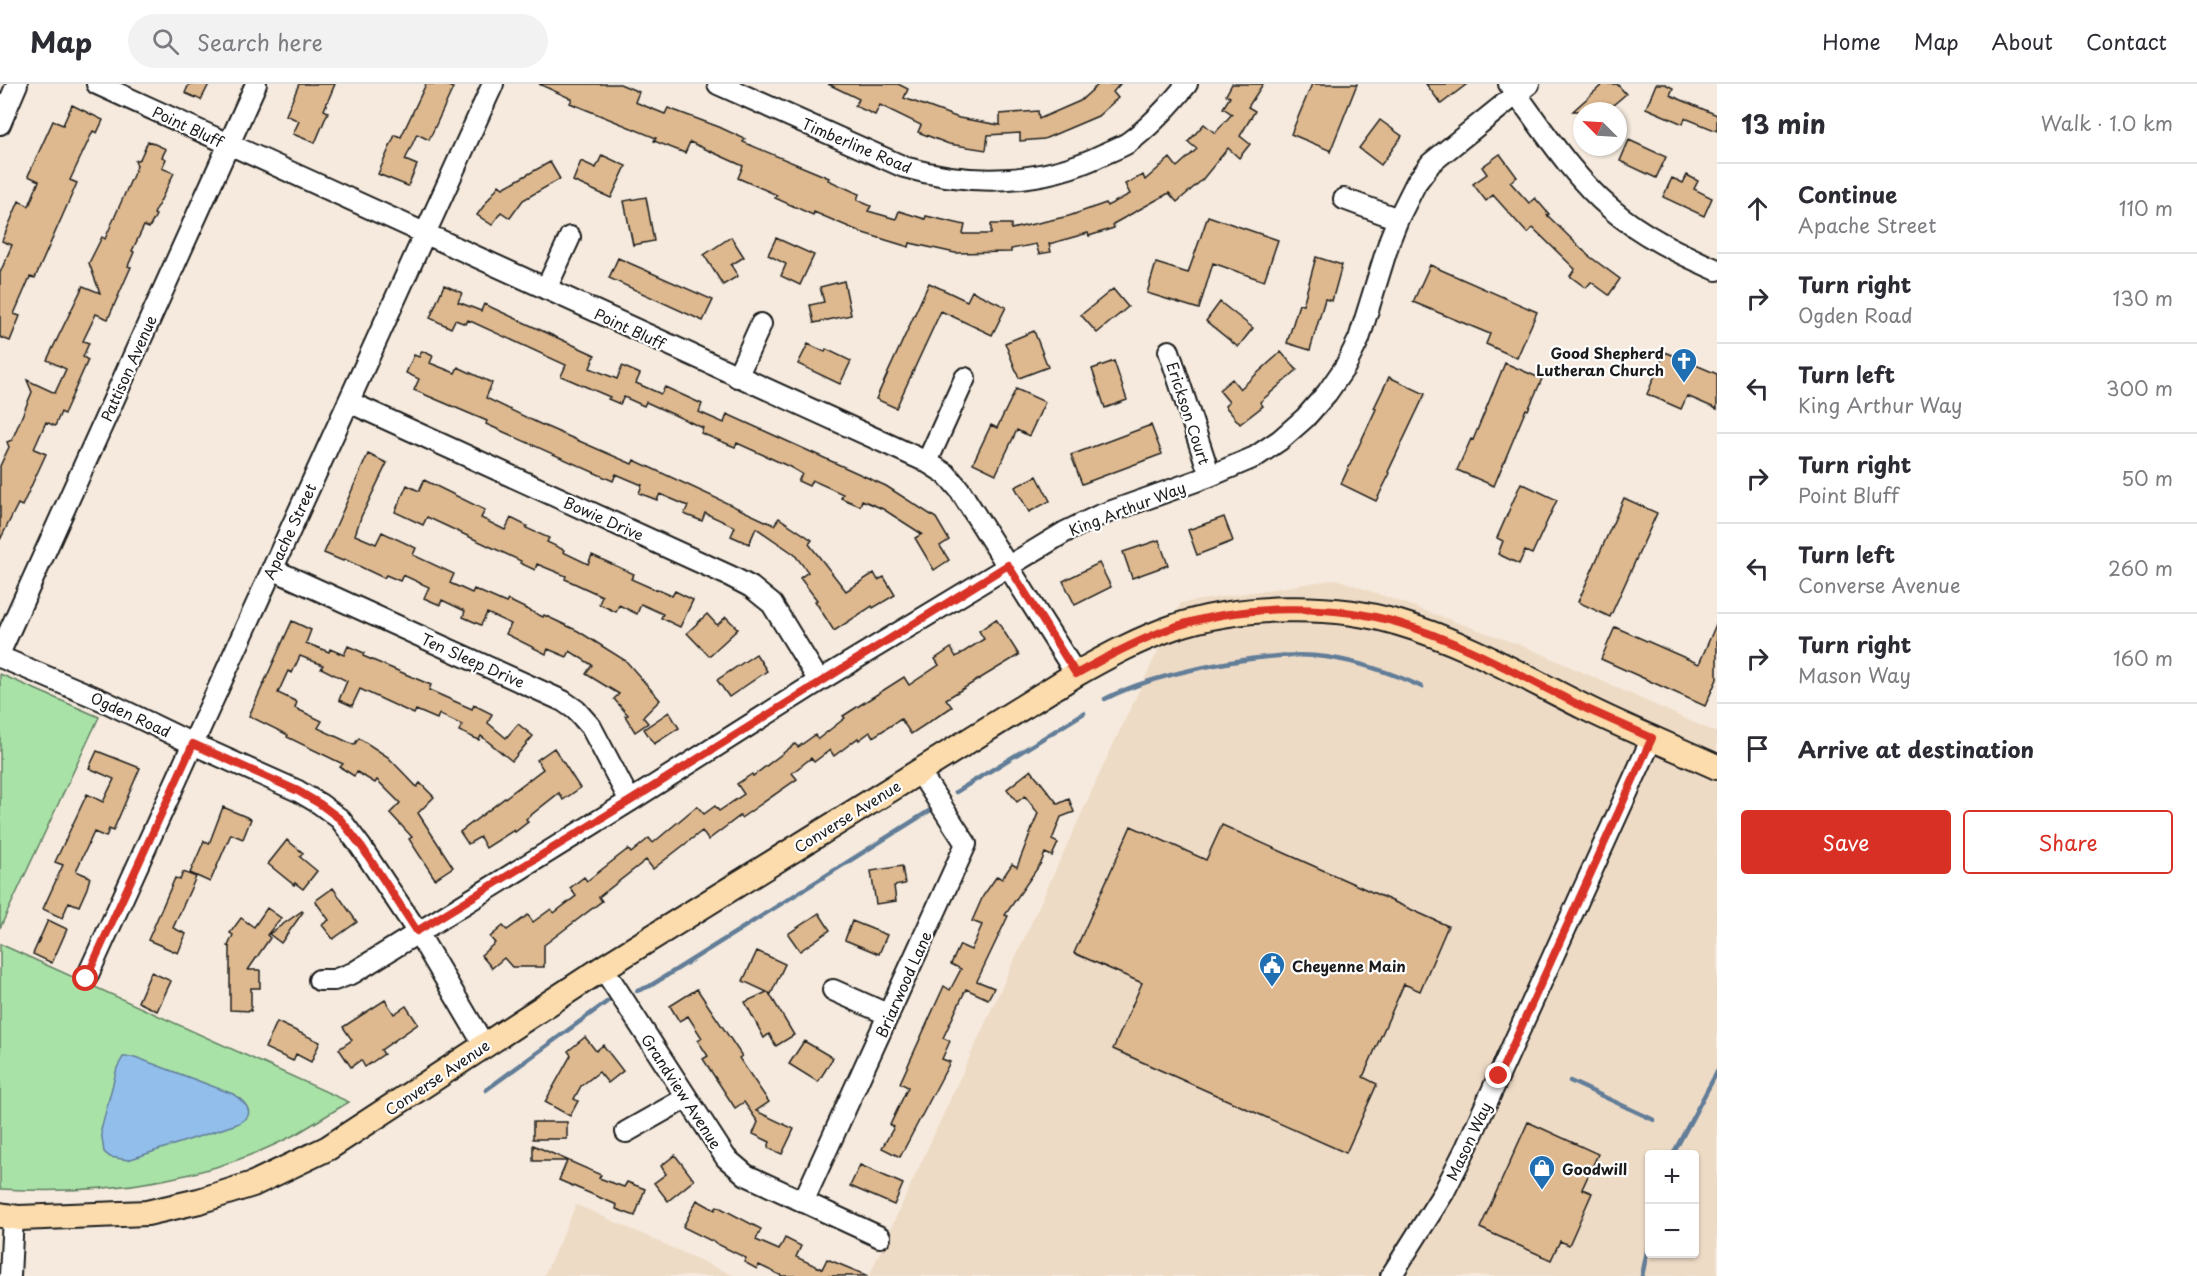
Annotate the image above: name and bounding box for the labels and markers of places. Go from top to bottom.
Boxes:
place label: Good Shepherd Lutheran Church [1536,341,1664,381]
church icon: Good Shepherd Lutheran Church [1669,346,1699,384]
public building icon: Cheyenne Main [1257,950,1287,988]
place label: Cheyenne Main [1292,954,1406,977]
shop icon: Goodwill [1527,1153,1557,1191]
place label: Goodwill [1562,1157,1627,1180]

